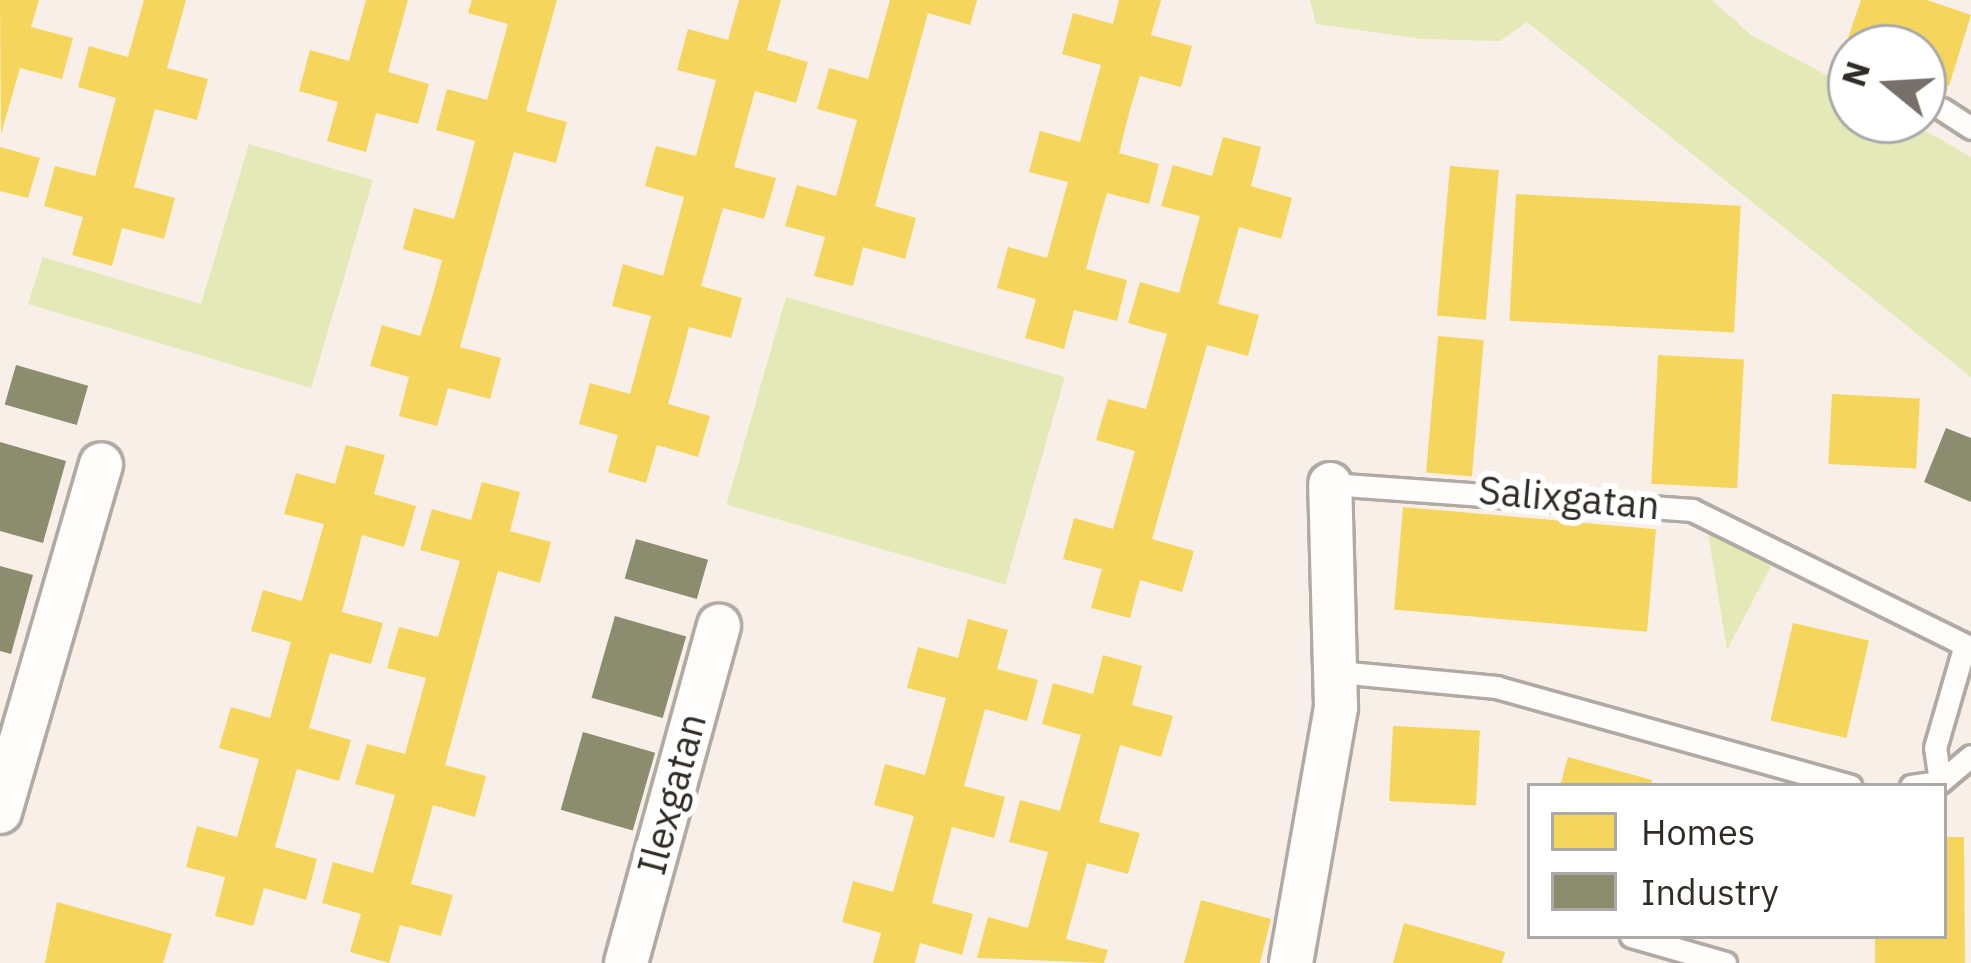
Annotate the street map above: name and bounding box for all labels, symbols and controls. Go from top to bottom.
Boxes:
north arrow [1827,24,1947,144]
text: N [1831,56,1879,92]
street label: Salixgatan [1477,467,1661,529]
street label: Ilexgatan [628,708,716,880]
legend [1527,783,1947,939]
text: Homes [1641,808,1755,855]
text: Industry [1641,868,1779,915]

